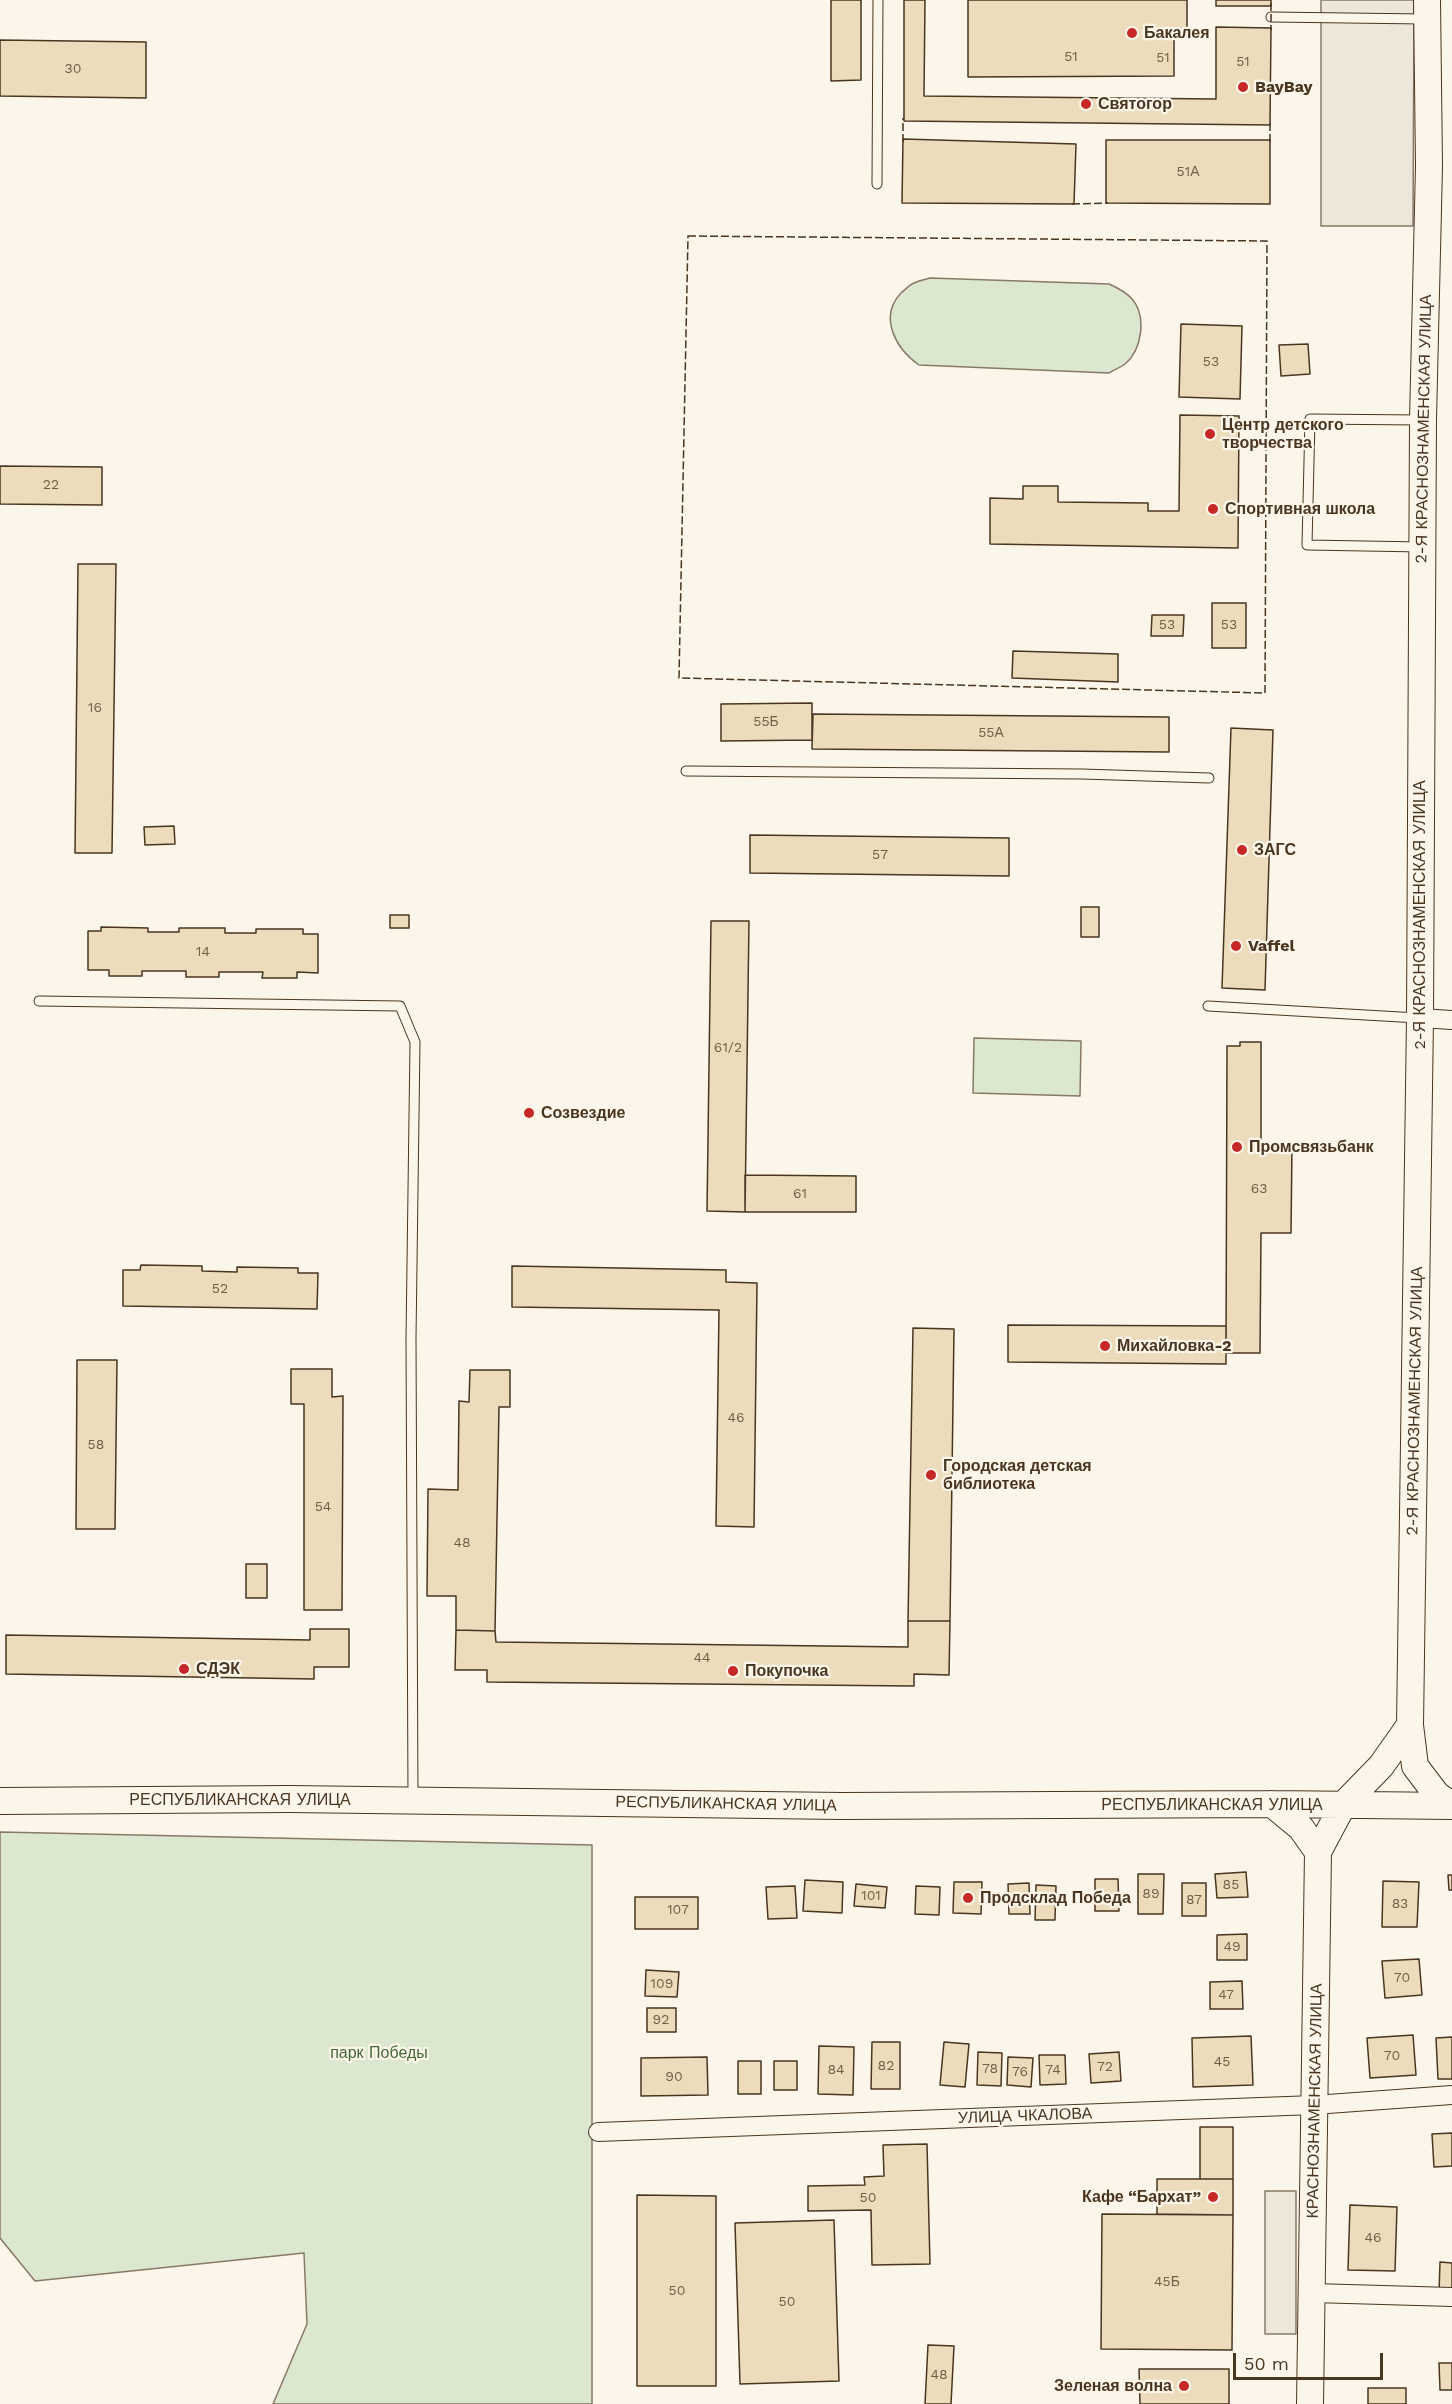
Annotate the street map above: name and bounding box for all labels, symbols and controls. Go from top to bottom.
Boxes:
place label: Бакалея [1144,23,1209,43]
marker: Бакалея [1125,26,1139,40]
house number: 51 [1064,49,1078,65]
house number: 51 [1156,50,1170,66]
house number: 51 [1236,54,1250,70]
house number: 30 [65,61,81,77]
place label: BayBay [1255,77,1312,97]
marker: BayBay [1236,80,1250,94]
place label: Святогор [1098,94,1172,114]
marker: Святогор [1079,97,1093,111]
house number: 51А [1177,164,1199,180]
street label: 2-Я КРАСНОЗНАМЕНСКАЯ УЛИЦА [1412,294,1436,564]
house number: 53 [1203,354,1219,370]
place label: Центр детского творчества [1222,415,1344,453]
marker: Центр детского творчества [1203,427,1217,441]
house number: 22 [43,477,59,493]
place label: Спортивная школа [1225,499,1375,519]
marker: Спортивная школа [1206,502,1220,516]
house number: 53 [1159,617,1175,633]
house number: 53 [1221,617,1237,633]
house number: 16 [88,700,102,716]
house number: 55Б [753,714,779,730]
house number: 55А [978,725,1004,741]
street label: 2-Я КРАСНОЗНАМЕНСКАЯ УЛИЦА [1410,780,1430,1050]
place label: ЗАГС [1254,840,1296,860]
marker: ЗАГС [1235,843,1249,857]
house number: 57 [872,847,888,863]
place label: Vaffel [1248,936,1295,956]
marker: Vaffel [1229,939,1243,953]
house number: 14 [196,944,210,960]
house number: 61/2 [714,1040,742,1056]
place label: Созвездие [541,1103,625,1123]
marker: Созвездие [522,1106,536,1120]
place label: Промсвязьбанк [1249,1137,1374,1157]
marker: Промсвязьбанк [1230,1140,1244,1154]
house number: 63 [1251,1181,1267,1197]
house number: 61 [793,1186,807,1202]
street label: 2-Я КРАСНОЗНАМЕНСКАЯ УЛИЦА [1403,1266,1427,1536]
house number: 52 [212,1281,228,1297]
place label: Михайловка-2 [1117,1336,1232,1356]
marker: Михайловка-2 [1098,1339,1112,1353]
house number: 46 [727,1410,745,1426]
house number: 58 [88,1437,104,1453]
place label: Городская детская библиотека [943,1456,1092,1494]
marker: Городская детская библиотека [924,1468,938,1482]
house number: 54 [315,1499,331,1515]
house number: 48 [453,1535,471,1551]
house number: 44 [693,1650,711,1666]
place label: СДЭК [196,1659,240,1679]
place label: Покупочка [745,1661,828,1681]
marker: СДЭК [177,1662,191,1676]
marker: Покупочка [726,1664,740,1678]
street label: РЕСПУБЛИКАНСКАЯ УЛИЦА [129,1790,351,1810]
street label: РЕСПУБЛИКАНСКАЯ УЛИЦА [615,1792,837,1816]
street label: РЕСПУБЛИКАНСКАЯ УЛИЦА [1101,1795,1323,1815]
house number: 85 [1223,1877,1239,1893]
house number: 89 [1142,1886,1160,1902]
house number: 101 [861,1888,881,1904]
place label: Продсклад Победа [980,1888,1131,1908]
marker: Продсклад Победа [961,1891,975,1905]
house number: 87 [1186,1892,1202,1908]
house number: 83 [1392,1896,1408,1912]
house number: 107 [667,1902,689,1918]
house number: 49 [1223,1939,1241,1955]
house number: 70 [1394,1970,1410,1986]
house number: 109 [651,1976,673,1992]
street label: КРАСНОЗНАМЕНСКАЯ УЛИЦА [1303,1983,1327,2219]
house number: 47 [1218,1987,1234,2003]
house number: 92 [653,2012,669,2028]
park label: парк Победы [330,2043,428,2063]
house number: 70 [1384,2048,1400,2064]
house number: 45 [1214,2054,1230,2070]
house number: 82 [878,2058,894,2074]
house number: 72 [1097,2059,1113,2075]
house number: 78 [982,2061,998,2077]
house number: 84 [827,2062,845,2078]
house number: 74 [1045,2062,1061,2078]
house number: 76 [1012,2064,1028,2080]
house number: 90 [665,2069,683,2085]
street label: УЛИЦА ЧКАЛОВА [958,2104,1092,2128]
place label: Кафе “Бархат” [1082,2187,1201,2207]
house number: 50 [860,2190,876,2206]
marker: Кафе “Бархат” [1206,2190,1220,2204]
house number: 46 [1364,2230,1382,2246]
house number: 45Б [1154,2274,1180,2290]
house number: 50 [669,2283,685,2299]
house number: 50 [779,2294,795,2310]
scale bar [1236,2341,1386,2379]
text: 50 m [1244,2353,1289,2374]
house number: 48 [930,2367,948,2383]
place label: Зеленая волна [1054,2376,1172,2396]
marker: Зеленая волна [1177,2379,1191,2393]

